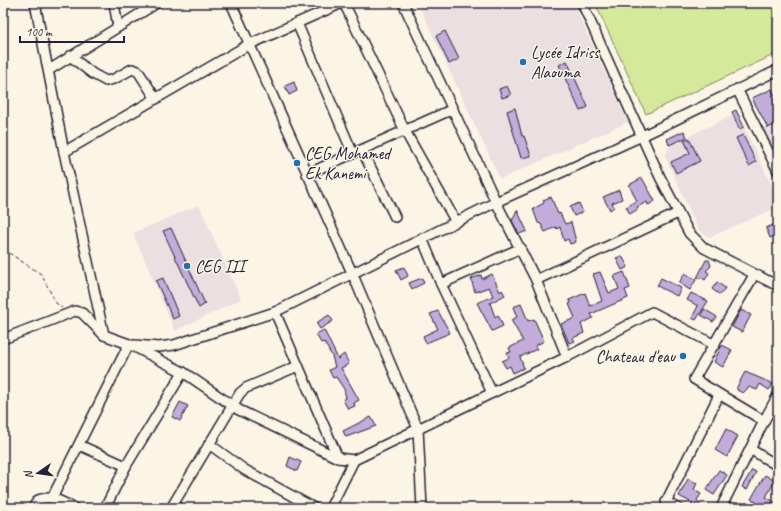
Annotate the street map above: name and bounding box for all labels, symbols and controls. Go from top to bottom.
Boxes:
scale bar [20,18,124,44]
text: 100 m [26,24,53,40]
place label: Lycée Idriss Alaouma [531,42,601,83]
marker: Lycée Idriss Alaouma [518,57,528,67]
place label: CEG Mohamed Ek Kanemi [305,143,392,184]
marker: CEG Mohamed Ek Kanemi [292,158,302,168]
place label: CEG III [195,256,249,277]
marker: CEG III [182,261,192,271]
place label: Chateau d'eau [596,346,677,367]
marker: Chateau d'eau [678,351,688,361]
north arrow [18,453,58,493]
text: N [20,468,36,480]

